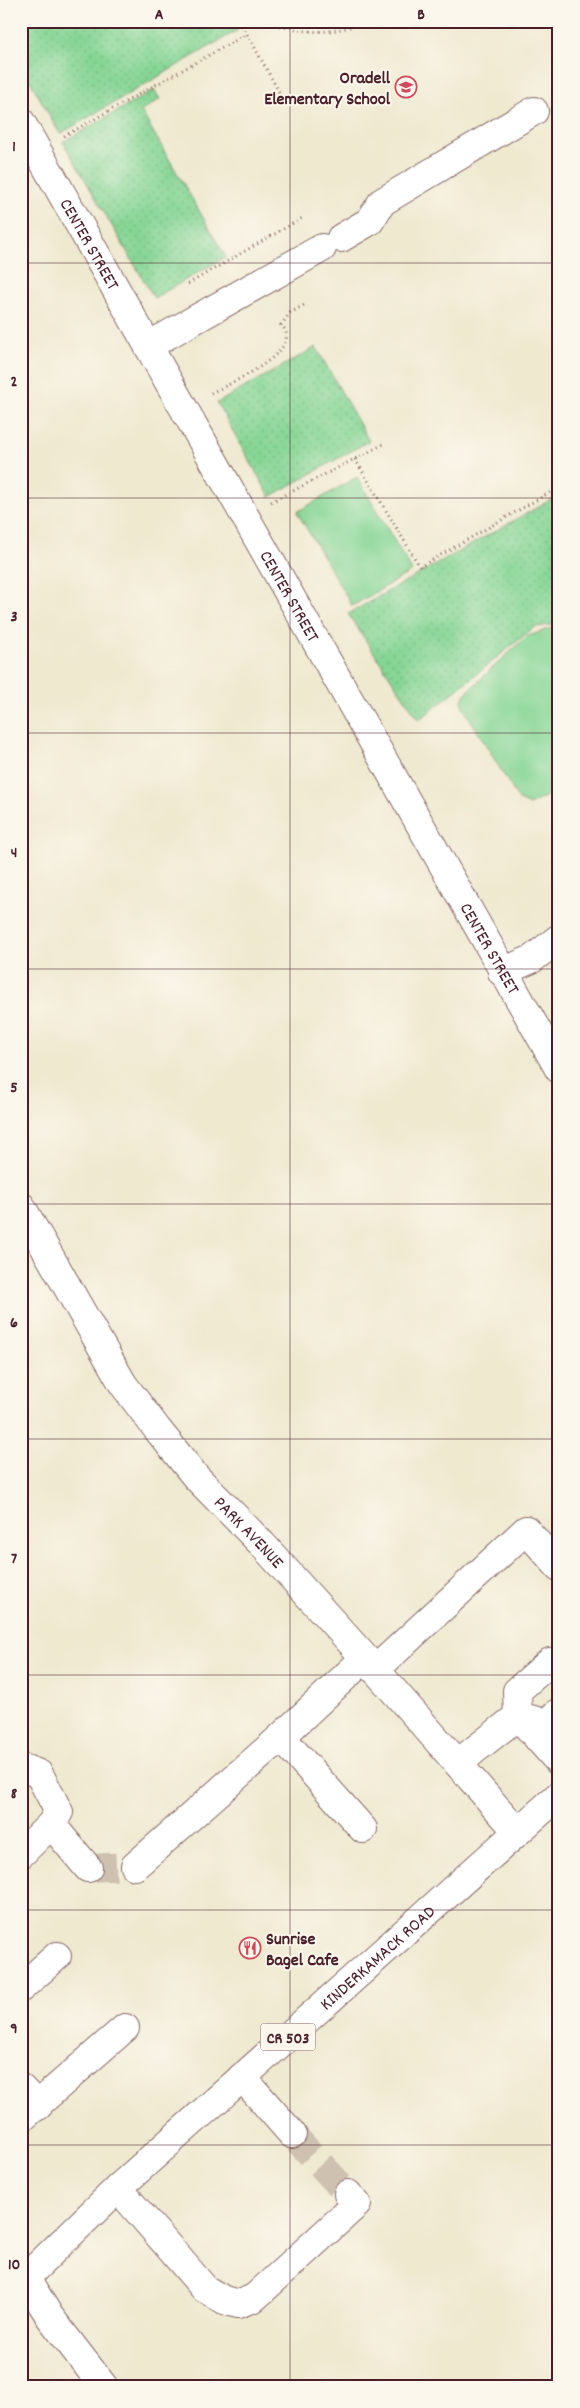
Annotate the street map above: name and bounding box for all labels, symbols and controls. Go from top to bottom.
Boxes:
text: A [155,4,164,27]
text: B [417,4,425,27]
place label: Oradell Elementary School [264,67,391,113]
school or university icon: Oradell Elementary School [394,75,418,99]
text: 1 [12,136,16,159]
street label: CENTER STREET [52,195,124,295]
text: 2 [11,371,18,394]
street label: CENTER STREET [252,547,324,648]
text: 3 [10,606,18,629]
text: 4 [11,842,17,865]
street label: CENTER STREET [452,899,524,1000]
text: 5 [10,1077,18,1100]
text: 6 [10,1312,18,1335]
street label: PARK AVENUE [207,1492,288,1575]
text: 7 [11,1548,17,1571]
text: 8 [11,1783,18,1806]
street label: KINDERKAMACK ROAD [315,1901,442,2017]
place label: Sunrise Bagel Cafe [266,1928,339,1974]
restaurant icon: Sunrise Bagel Cafe [238,1936,262,1960]
text: 9 [10,2018,18,2041]
road number: CR 503 [260,2024,316,2050]
text: 10 [8,2254,20,2277]

